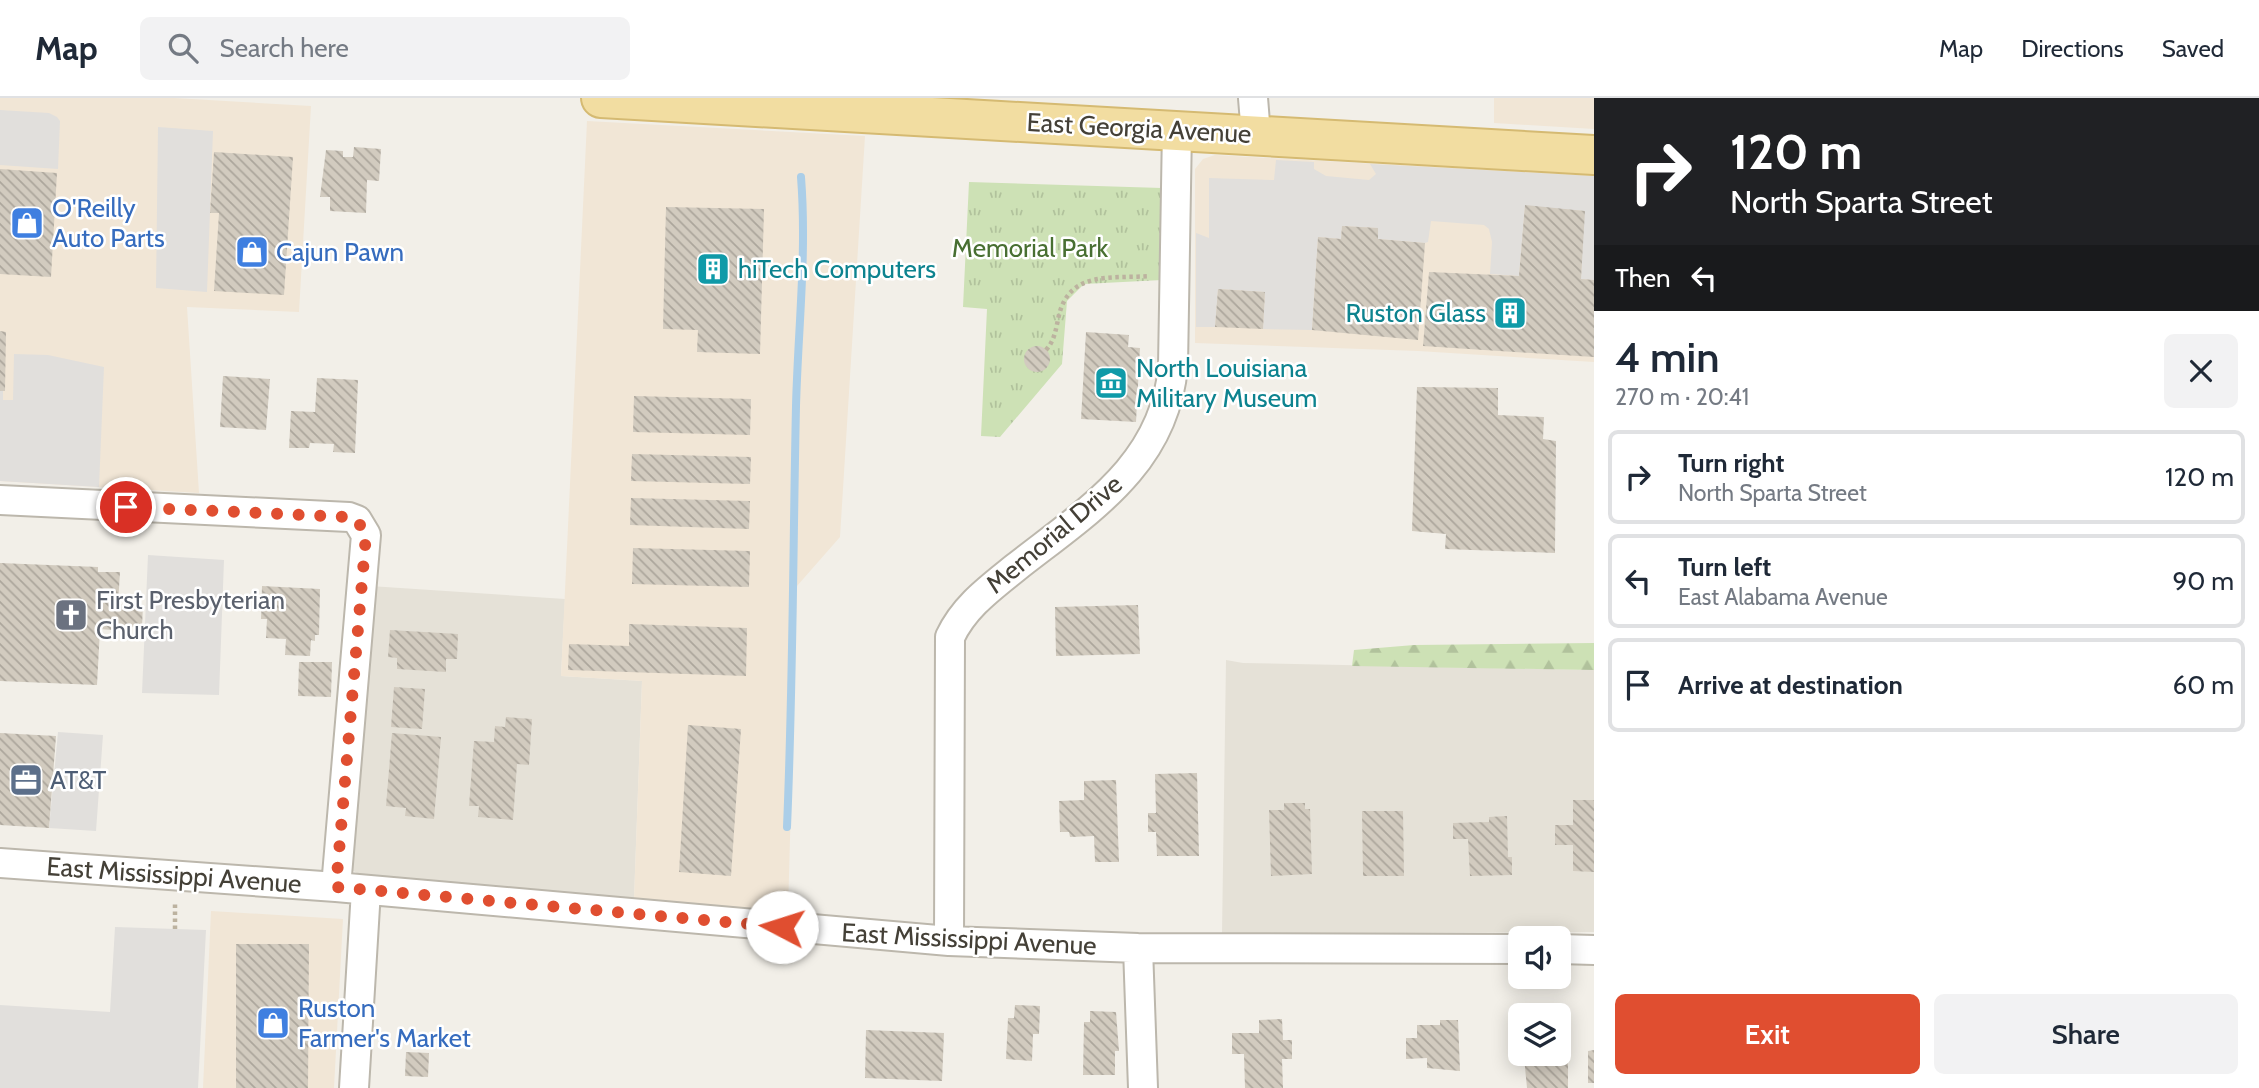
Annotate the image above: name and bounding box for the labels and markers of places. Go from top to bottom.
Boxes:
place label: O'Reilly Auto Parts [52,192,165,254]
shop icon: O'Reilly Auto Parts [8,204,46,242]
shop icon: Cajun Pawn [233,233,271,271]
place label: Cajun Pawn [276,236,404,268]
building icon: hiTech Computers [694,250,732,288]
place label: hiTech Computers [738,253,936,285]
building icon: Ruston Glass [1491,294,1529,332]
place label: Ruston Glass [1345,297,1486,329]
place label: North Louisiana Military Museum [1136,352,1317,414]
museum icon: North Louisiana Military Museum [1092,364,1130,402]
pin [96,477,156,537]
place label: First Presbyterian Church [96,584,285,646]
church icon: First Presbyterian Church [52,596,90,634]
office icon: AT&T [7,761,45,799]
place label: AT&T [50,764,107,796]
place label: Ruston Farmer's Market [298,992,471,1054]
shop icon: Ruston Farmer's Market [254,1004,292,1042]

